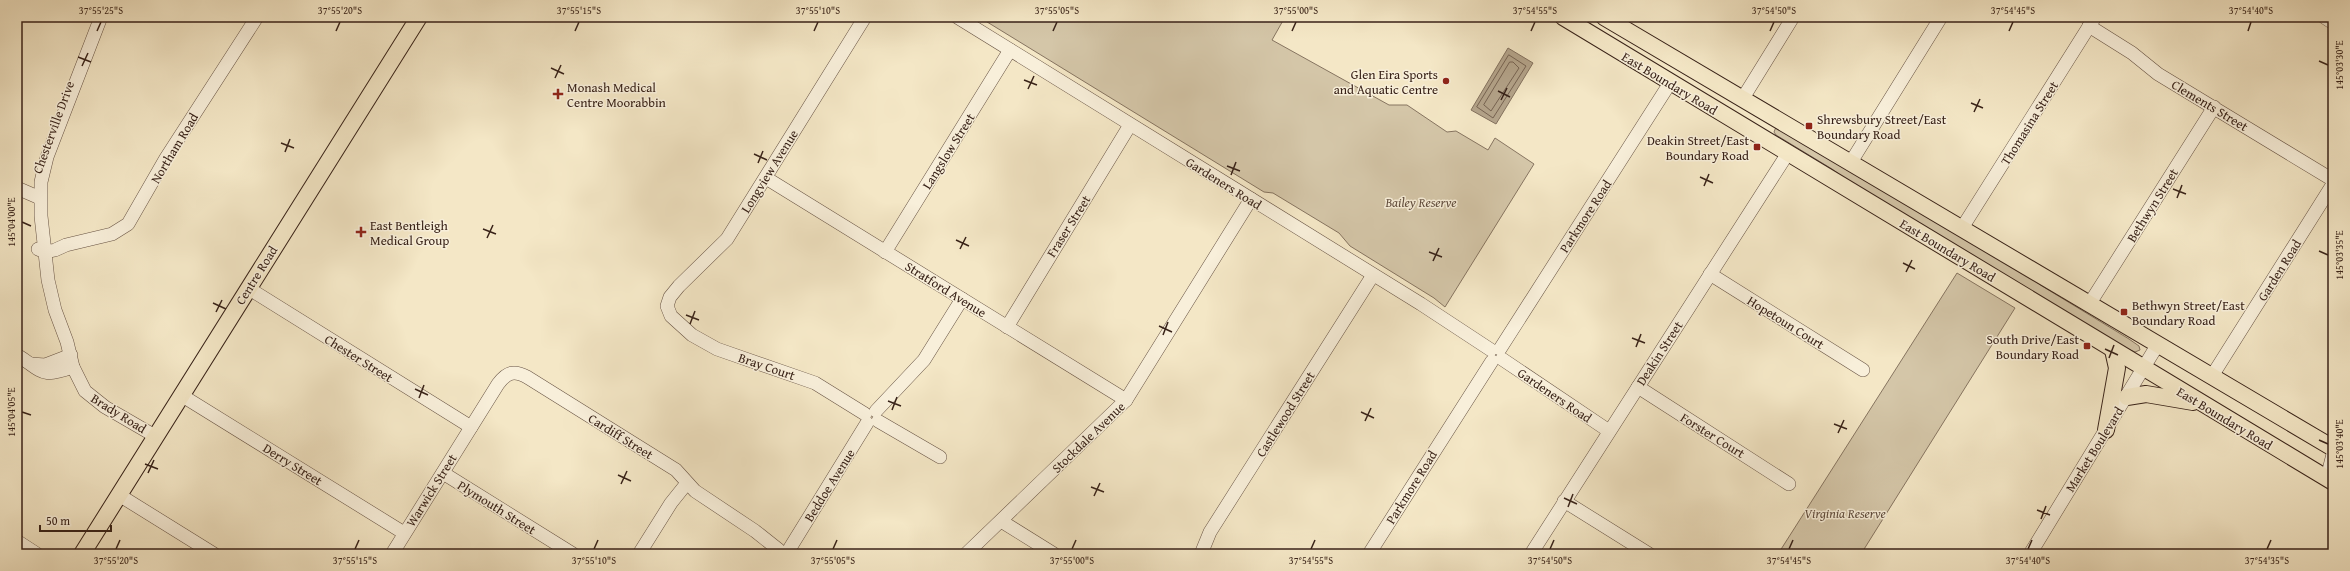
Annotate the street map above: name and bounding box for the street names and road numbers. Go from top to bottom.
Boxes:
street label: East Boundary Road [1618,47,1721,120]
street label: Clements Street [2168,75,2252,136]
street label: Thomasina Street [1996,77,2063,169]
street label: Chesterville Drive [28,78,79,176]
street label: Northam Road [146,109,203,187]
street label: Langslow Street [917,109,980,193]
street label: Longview Avenue [736,126,803,217]
street label: Gardeners Road [1182,153,1265,214]
street label: Bethwyn Street [2122,164,2183,246]
street label: Parkmore Road [1555,176,1616,257]
street label: Fraser Street [1042,191,1095,261]
street label: East Boundary Road [1896,214,1999,287]
street label: Garden Road [2253,236,2306,305]
street label: Centre Road [231,242,282,308]
street label: Stratford Avenue [901,257,990,322]
street label: Hopetoun Court [1744,291,1828,354]
street label: Deakin Street [1631,317,1688,389]
street label: Chester Street [321,330,397,387]
street label: Bray Court [736,348,798,385]
street label: Gardeners Road [1514,363,1596,427]
street label: Castlewood Street [1251,367,1320,461]
street label: East Boundary Road [2173,382,2276,455]
street label: Brady Road [87,389,150,438]
street label: Stockdale Avenue [1047,397,1129,477]
street label: Market Boulevard [2061,403,2128,496]
street label: Forster Court [1677,408,1749,463]
street label: Cardiff Street [585,409,657,464]
street label: Derry Street [259,439,326,490]
street label: Beddoe Avenue [799,445,859,525]
street label: Parkmore Road [1381,447,1442,528]
street label: Warwick Street [401,450,462,530]
street label: Plymouth Street [454,476,540,539]

